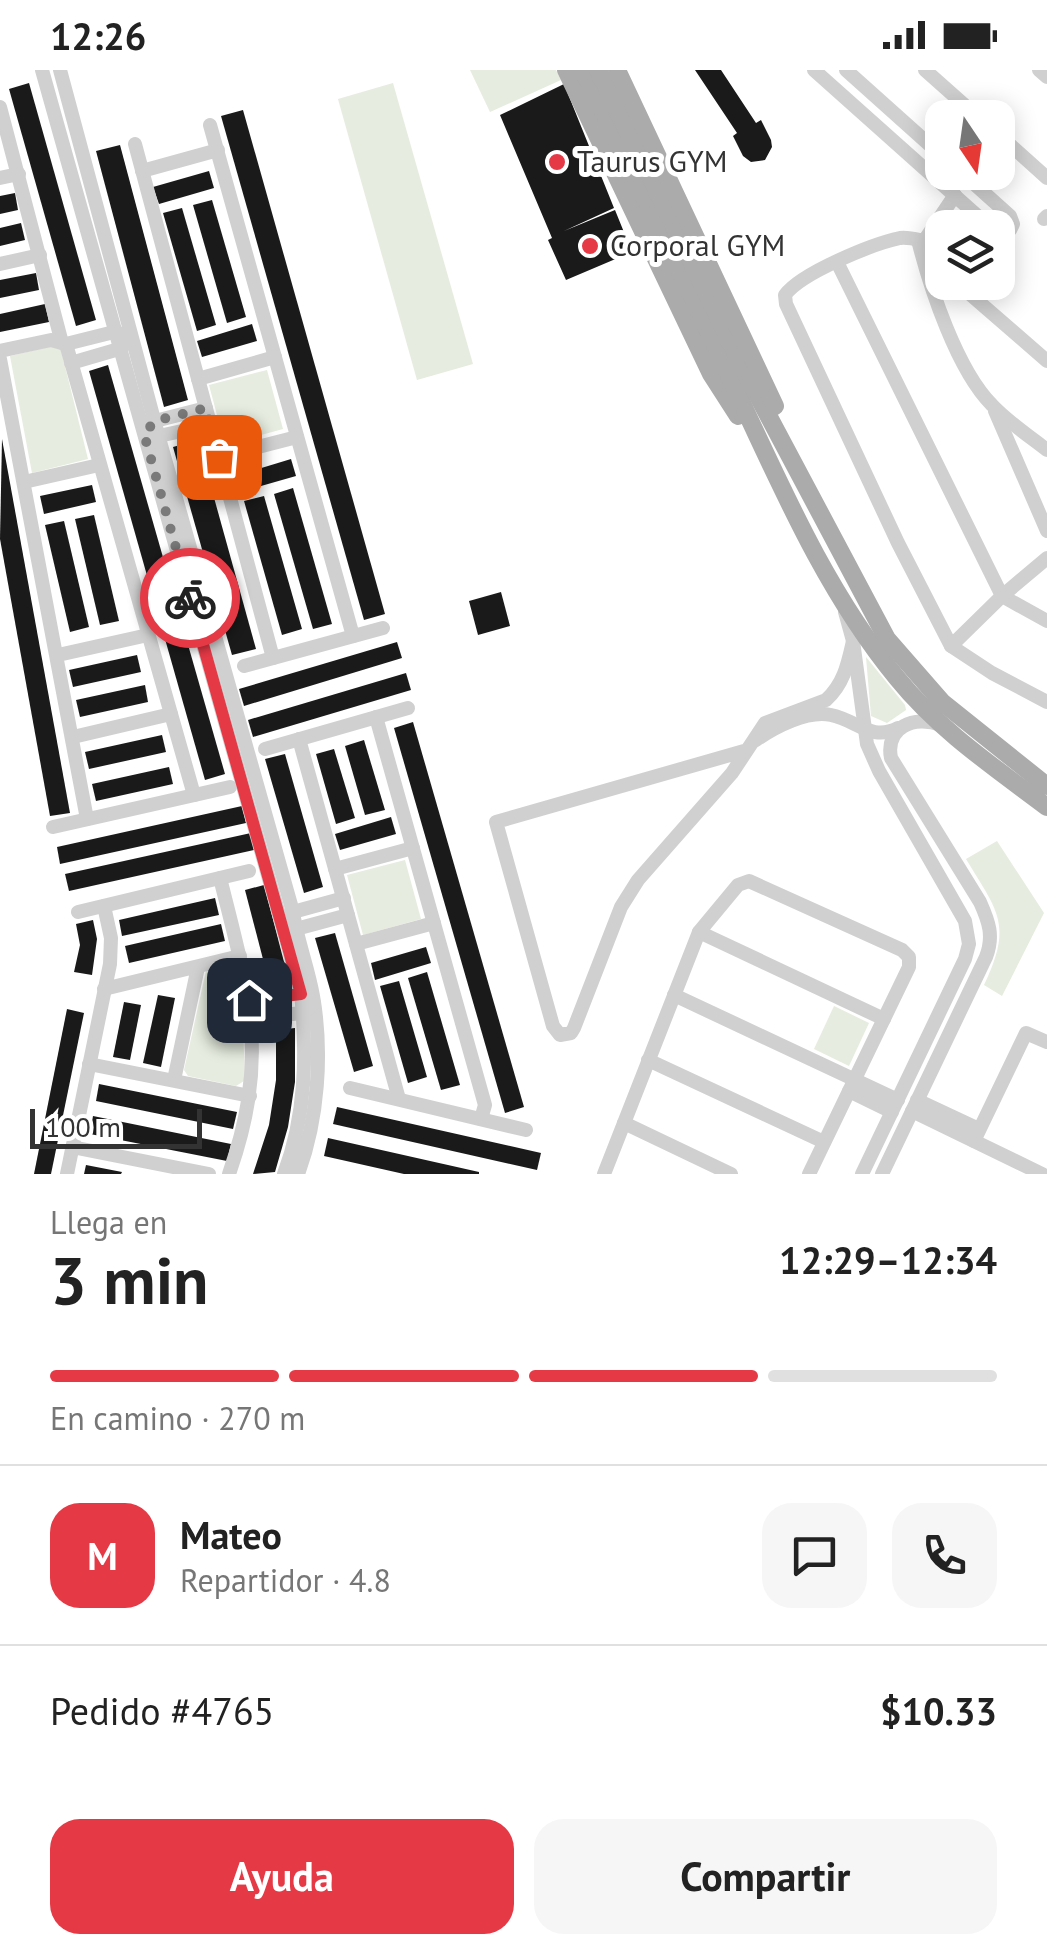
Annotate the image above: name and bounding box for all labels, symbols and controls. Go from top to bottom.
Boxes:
text: 12:26 [50,11,146,60]
north arrow [925,100,1015,190]
map controls [925,100,1015,300]
place label: Taurus GYM [577,141,727,180]
marker: Taurus GYM [546,151,568,173]
button: layers [925,210,1015,300]
place label: Corporal GYM [610,225,785,264]
marker: Corporal GYM [579,235,601,257]
pin [177,415,262,500]
icon: bag [192,430,247,485]
courier [140,548,240,648]
icon: bike [163,571,218,626]
pin [207,958,292,1043]
icon: home [222,973,277,1028]
scale bar [30,1104,202,1148]
text: 100 m [45,1108,121,1145]
text: Llega en [50,1201,167,1243]
text: 12:29–12:34 [779,1235,997,1284]
text: 3 min [50,1238,209,1322]
text: En camino · 270 m [50,1397,305,1439]
button: chat [762,1503,867,1608]
button: phone [892,1503,997,1608]
text: Mateo [180,1510,282,1559]
text: M [87,1531,118,1580]
text: Repartidor · 4.8 [180,1559,391,1601]
text: Pedido #4765 [50,1686,274,1735]
text: $10.33 [880,1686,997,1735]
button: Ayuda [50,1819,514,1934]
button: Compartir [534,1819,997,1934]

